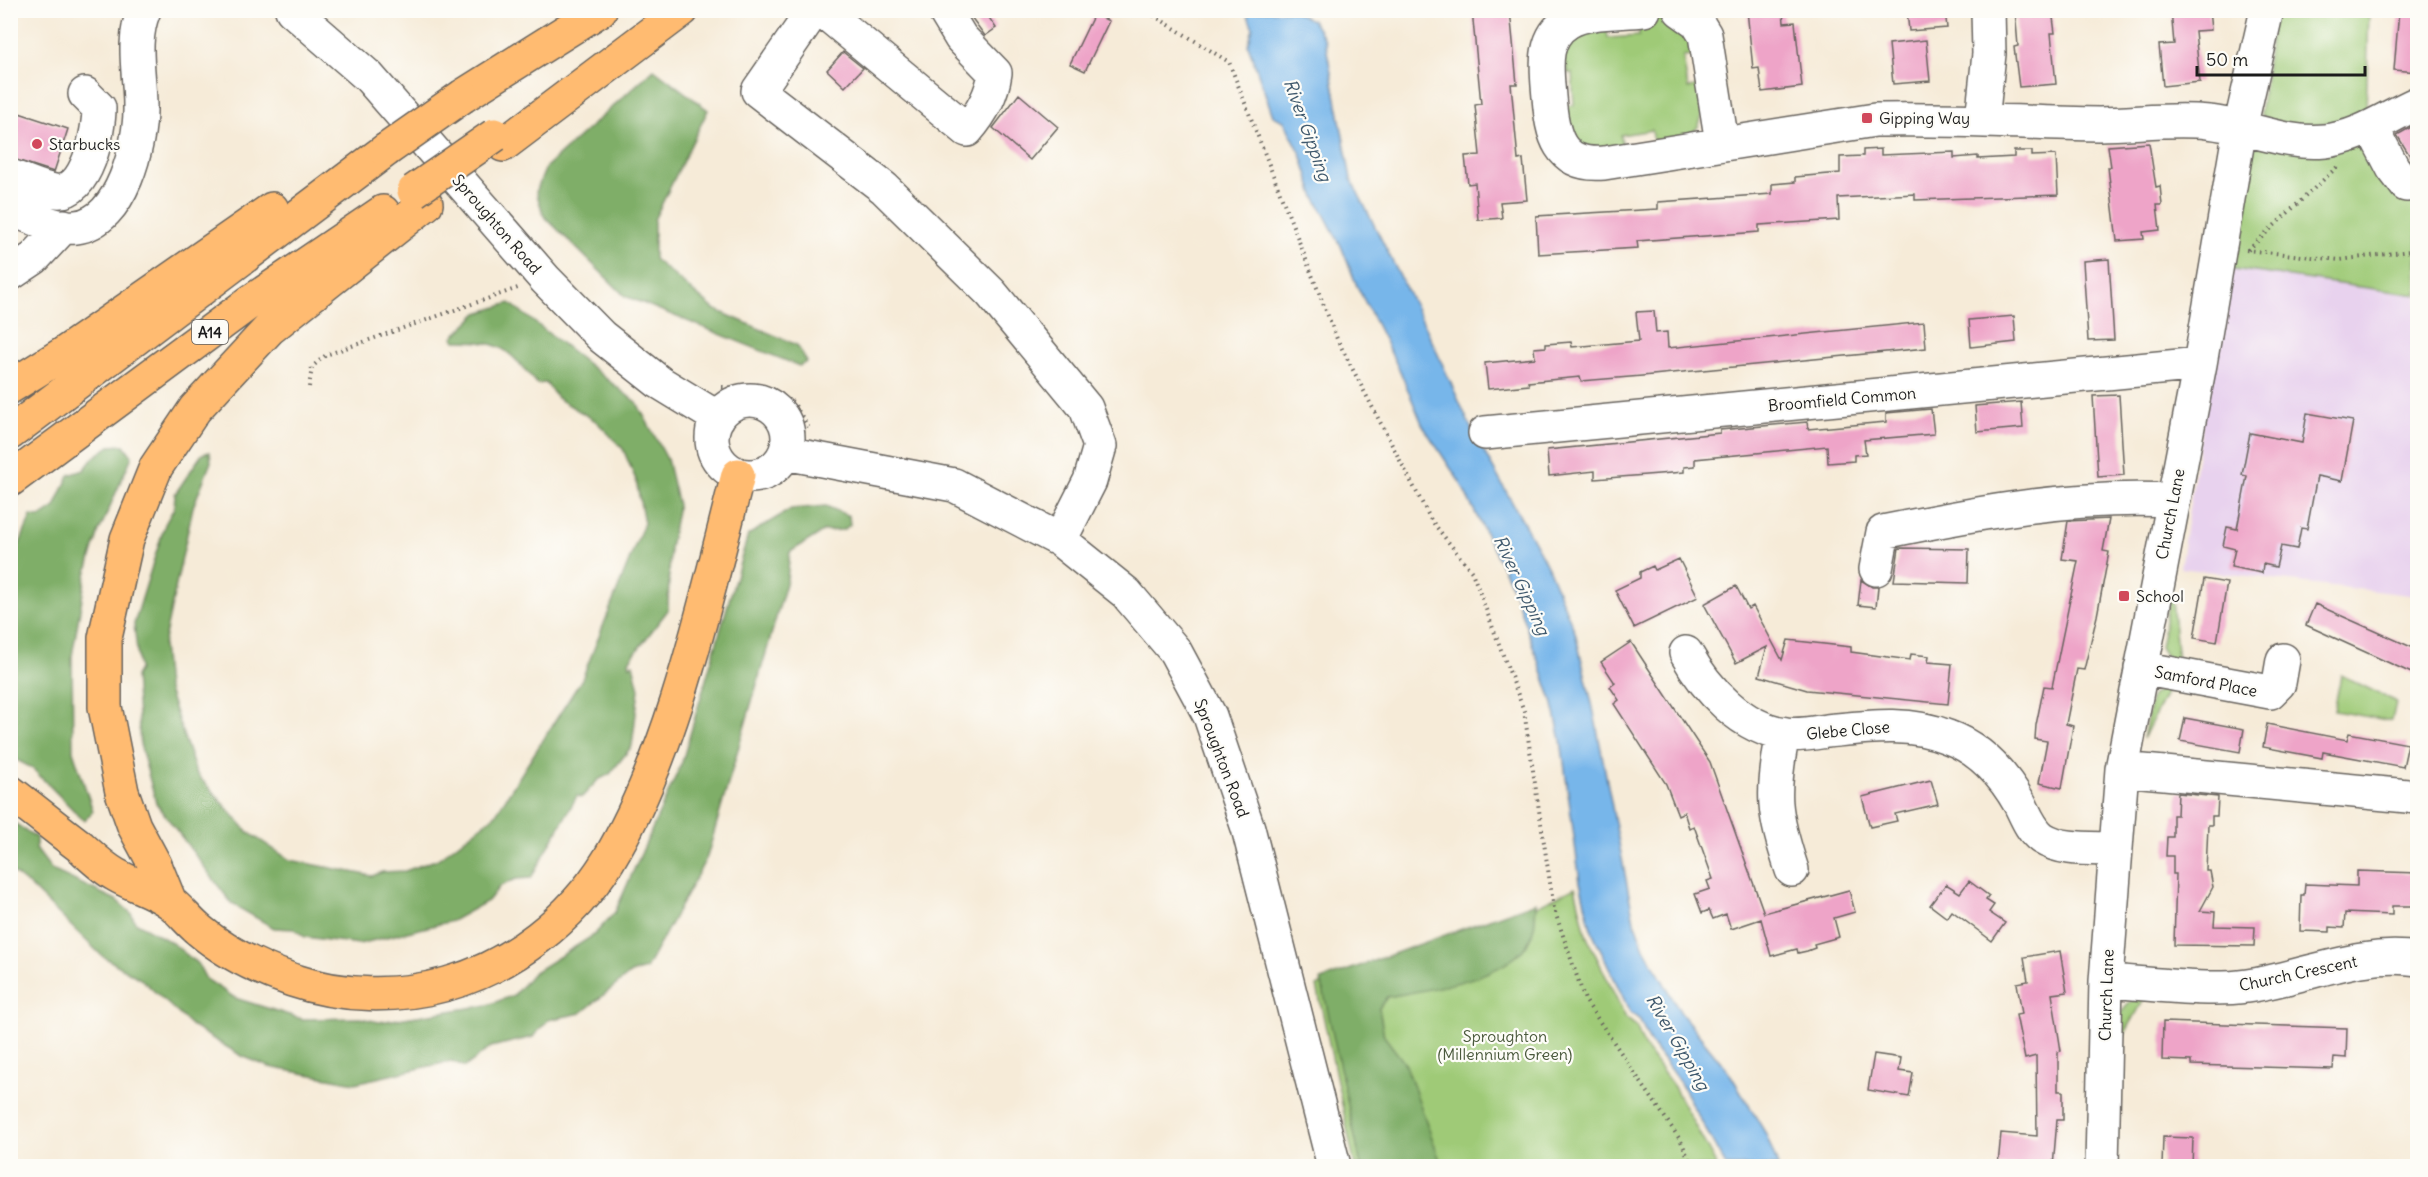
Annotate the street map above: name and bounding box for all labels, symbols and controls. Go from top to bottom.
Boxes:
scale bar [2197,39,2365,77]
text: 50 m [2206,48,2248,71]
water label: River Gipping [1279,76,1338,186]
place label: Gipping Way [1879,108,1970,128]
marker: Gipping Way [1860,111,1874,125]
place label: Starbucks [49,134,120,154]
marker: Starbucks [30,137,44,151]
street label: Sproughton Road [448,170,546,278]
road number: A14 [192,320,228,344]
street label: Broomfield Common [1767,383,1917,415]
street label: Church Lane [2151,467,2189,561]
water label: River Gipping [1489,531,1556,640]
place label: School [2136,586,2184,606]
marker: School [2117,589,2131,603]
street label: Samford Place [2153,661,2259,701]
street label: Sproughton Road [1190,696,1254,820]
street label: Glebe Close [1805,716,1891,744]
street label: Church Lane [2094,949,2118,1041]
street label: Church Crescent [2237,951,2359,995]
water label: River Gipping [1641,990,1716,1096]
park label: Sproughton (Millennium Green) [1438,1026,1573,1064]

